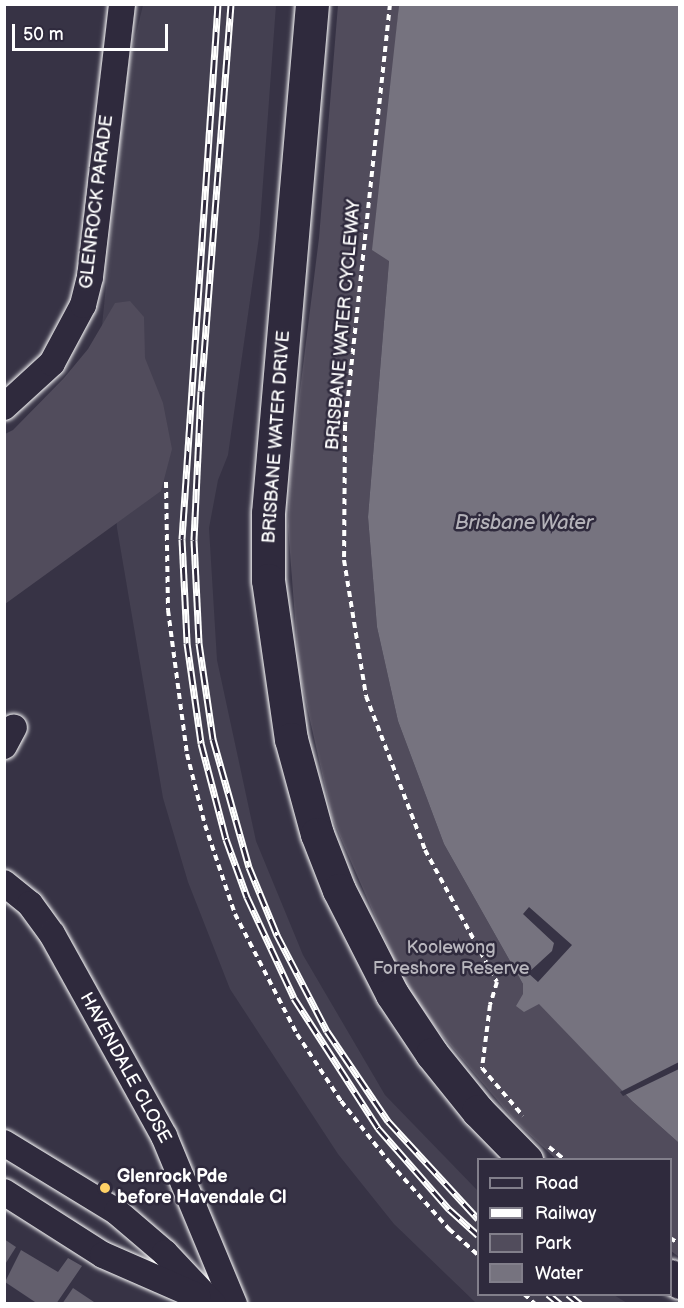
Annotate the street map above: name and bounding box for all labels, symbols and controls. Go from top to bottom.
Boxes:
scale bar [15,12,171,50]
text: 50 m [23,24,64,45]
street label: GLENROCK PARADE [76,114,118,290]
street label: BRISBANE WATER CYCLEWAY [322,199,366,451]
street label: BRISBANE WATER DRIVE [259,329,295,545]
water label: Brisbane Water [455,511,593,535]
park label: Koolewong Foreshore Reserve [373,938,529,980]
street label: HAVENDALE CLOSE [75,989,175,1147]
legend [477,1158,672,1296]
place label: Glenrock Pde before Havendale Cl [117,1167,286,1210]
text: Road [535,1173,579,1194]
marker: Glenrock Pde before Havendale Cl [98,1181,112,1195]
text: Railway [535,1203,597,1224]
text: Park [535,1233,571,1254]
text: Water [535,1263,583,1284]

